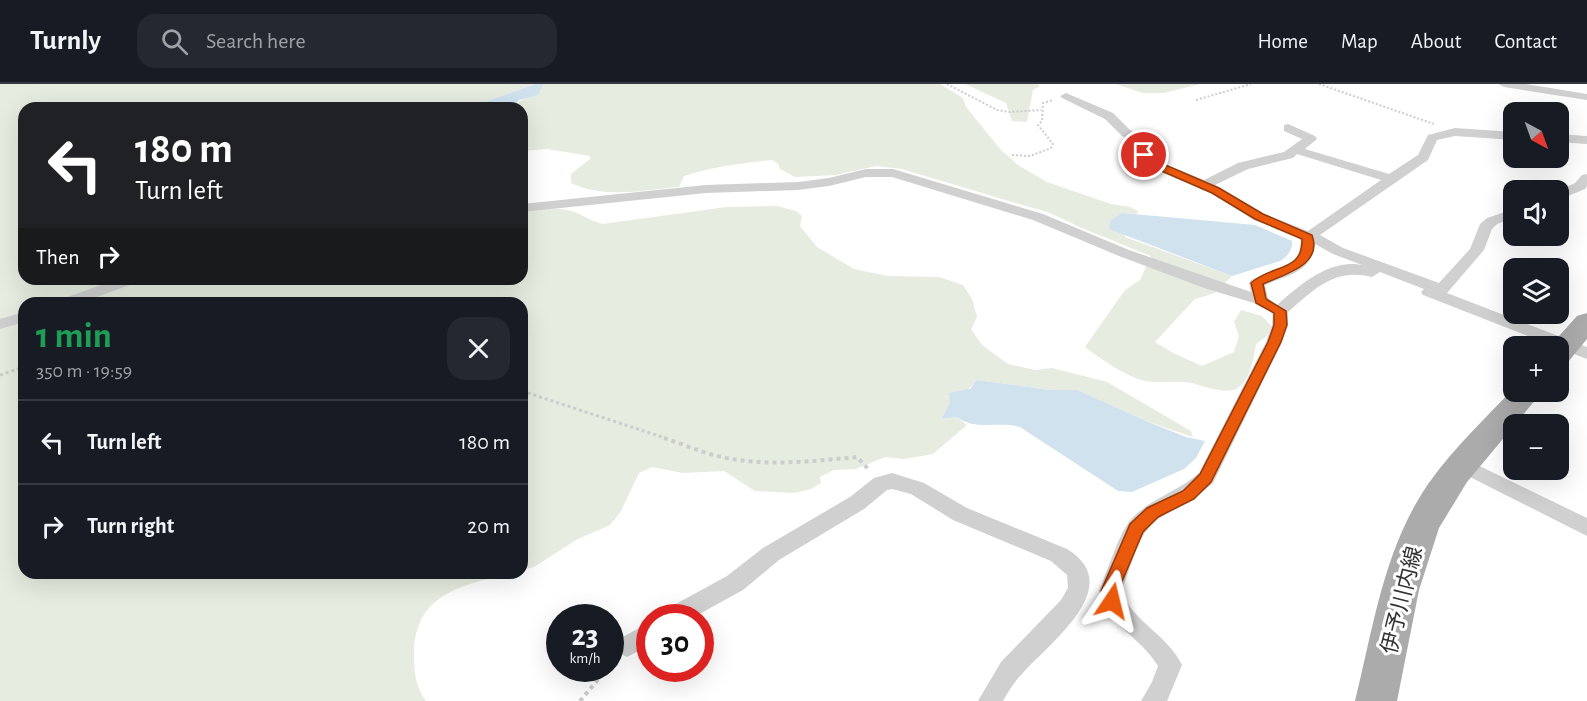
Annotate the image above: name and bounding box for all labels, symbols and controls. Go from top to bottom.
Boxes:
search box [137,14,557,68]
icon: search [158,25,191,58]
text: Turnly [30,27,101,55]
text: Search here [206,30,306,52]
text: Home [1257,31,1308,52]
text: Map [1341,31,1378,52]
text: About [1411,31,1461,52]
text: Contact [1494,31,1557,52]
north arrow [1503,102,1569,168]
map controls [1503,102,1569,480]
icon: left [36,126,114,204]
text: 180 m [135,128,233,170]
pin [1118,129,1169,180]
icon: arrive [1127,138,1160,171]
text: Turn left [135,177,223,204]
button: sound [1503,180,1569,246]
icon: right [92,240,125,273]
text: Then [36,246,80,268]
button: layers [1503,258,1569,324]
button: close [447,317,510,380]
text: 1 min [36,318,112,354]
button: + [1503,336,1569,402]
text: 350 m · 19:59 [36,361,132,381]
button: − [1503,414,1569,480]
icon: left [36,426,69,459]
text: Turn left [87,431,161,453]
text: 180 m [459,431,510,453]
icon: right [36,510,69,543]
text: Turn right [87,515,174,537]
text: 20 m [467,515,510,537]
street label: 伊予川内線 [1377,544,1426,656]
position arrow [1080,569,1144,633]
speed limit sign: 30 [636,604,714,682]
text: 23 [571,621,599,651]
text: km/h [570,651,600,666]

